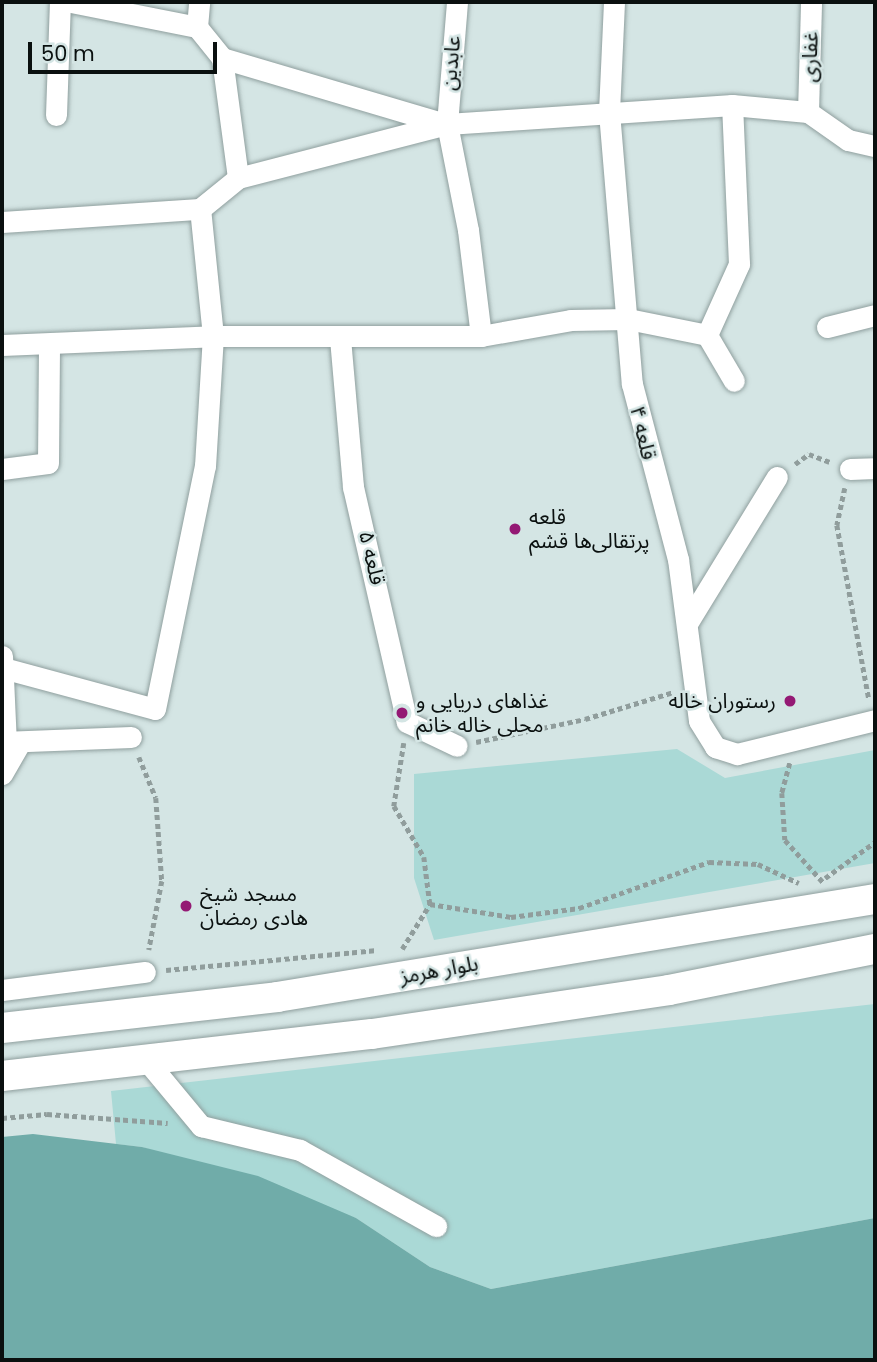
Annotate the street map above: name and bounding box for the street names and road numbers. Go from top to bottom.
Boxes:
street label: غفاری [797,31,823,83]
street label: عابدین [436,34,466,92]
street label: قلعه ۴ [625,404,661,462]
street label: قلعه ۵ [354,529,390,587]
street label: بلوار هرمز [398,951,480,989]

